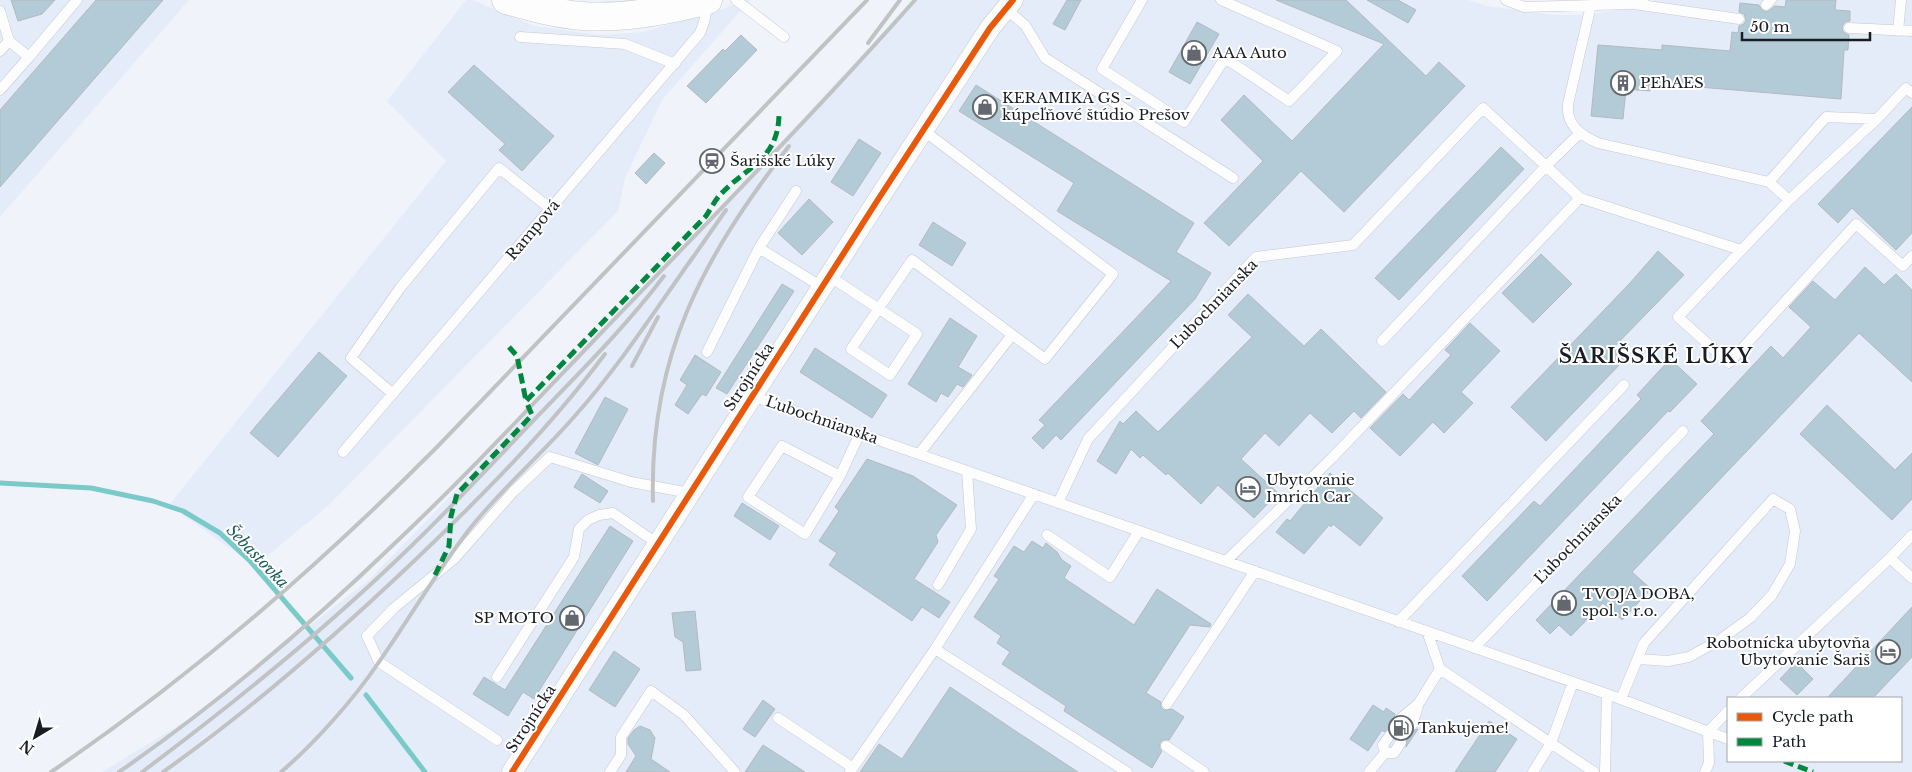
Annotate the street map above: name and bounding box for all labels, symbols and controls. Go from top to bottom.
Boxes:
scale bar [1742,10,1870,42]
text: 50 m [1750,17,1790,36]
shop icon: AAA Auto [1181,40,1207,66]
place label: AAA Auto [1211,43,1287,62]
building icon: PEhAES [1610,70,1636,96]
place label: PEhAES [1640,73,1704,92]
place label: KERAMIKA GS - kúpeľňové štúdio Prešov [1002,88,1190,124]
shop icon: KERAMIKA GS - kúpeľňové štúdio Prešov [972,94,998,120]
station icon: Šarišské Lúky [699,148,725,174]
place label: Šarišské Lúky [730,151,836,170]
street label: Rampová [502,195,564,264]
street label: Ľubochnianska [1166,254,1262,352]
street label: Strojnícka [719,338,778,414]
district label: ŠARIŠSKÉ LÚKY [1559,343,1753,368]
street label: Ľubochnianska [764,391,881,448]
place label: Ubytovanie Imrich Car [1266,470,1355,506]
hotel icon: Ubytovanie Imrich Car [1235,476,1261,502]
street label: Ľubochnianska [1530,489,1626,587]
water label: Šebastovka [223,520,293,592]
place label: TVOJA DOBA, spol. s r.o. [1582,584,1695,620]
shop icon: TVOJA DOBA, spol. s r.o. [1551,590,1577,616]
shop icon: SP MOTO [559,605,585,631]
place label: SP MOTO [474,608,554,627]
place label: Robotnícka ubytovňa Ubytovanie Šariš [1706,633,1871,669]
hotel icon: Robotnícka ubytovňa Ubytovanie Šariš [1875,639,1901,665]
street label: Strojnícka [501,680,560,756]
legend [1727,697,1902,762]
text: Cycle path [1772,707,1854,726]
north arrow [10,712,60,762]
fuel station icon: Tankujeme! [1388,715,1414,741]
place label: Tankujeme! [1418,718,1509,737]
text: Path [1772,732,1806,751]
text: N [16,736,38,758]

